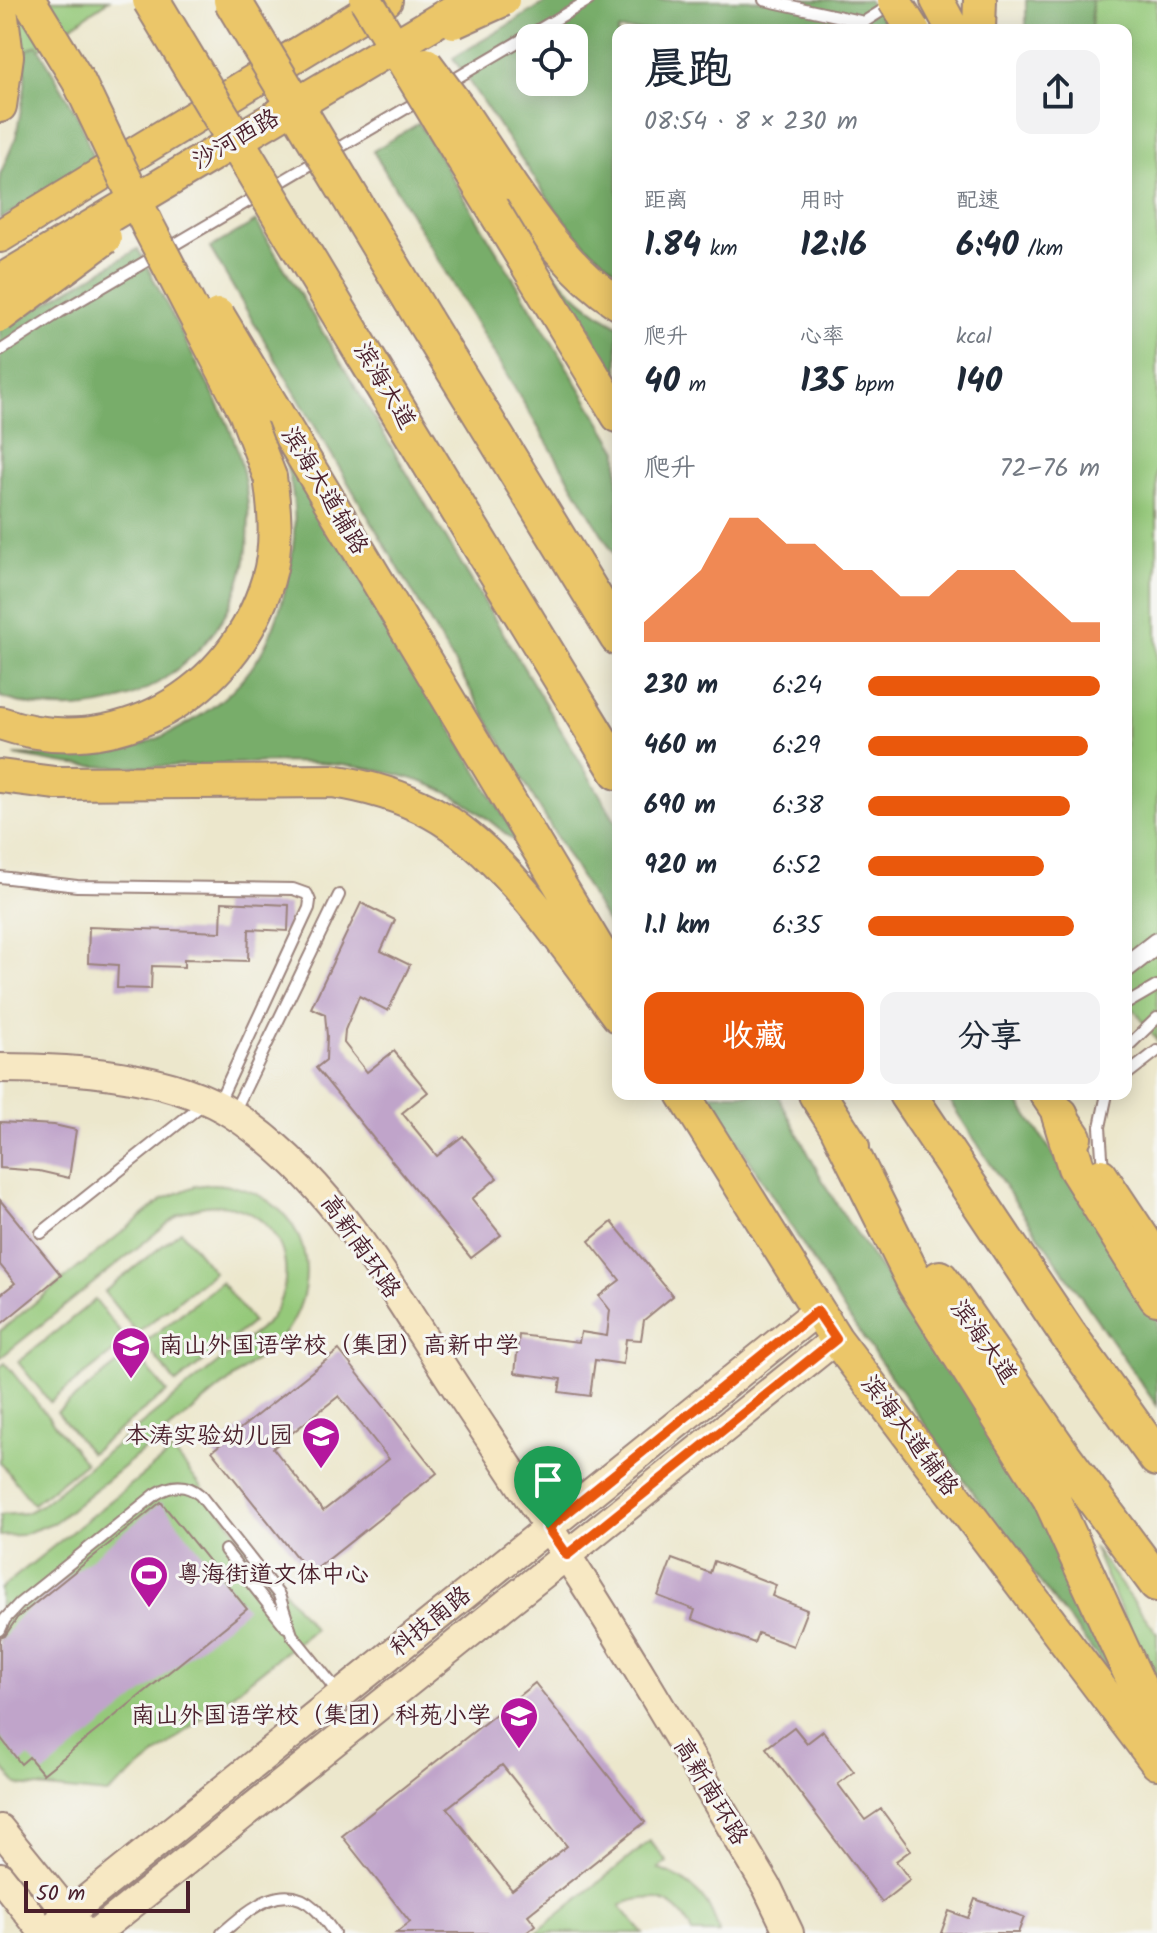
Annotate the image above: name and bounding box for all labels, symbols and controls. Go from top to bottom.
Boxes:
map controls [516,24,588,96]
button: locate [516,24,588,96]
text: 晨跑 [644,36,732,106]
button: share [1016,50,1100,134]
street label: 沙河西路 [185,99,287,181]
text: 08:54 · 8 × 230 m [644,101,858,143]
text: 距离 [644,184,688,219]
text: 用时 [800,184,844,219]
text: 配速 [956,184,1000,219]
text: 1.84 [644,219,701,273]
text: 12:16 [800,219,867,273]
text: 6:40 [956,219,1019,273]
text: km [701,232,738,267]
text: /km [1019,232,1063,267]
text: 爬升 [644,320,688,355]
text: 心率 [800,320,844,355]
text: kcal [956,320,992,355]
street label: 滨海大道 [343,335,425,437]
text: 40 [644,355,680,409]
text: 135 [800,355,846,409]
text: 140 [956,355,1002,409]
text: m [680,368,706,403]
text: bpm [846,368,894,403]
street label: 滨海大道辅路 [270,419,378,563]
text: 爬升 [644,448,696,490]
text: 72–76 m [999,448,1100,490]
text: 230 m [644,665,718,707]
text: 6:24 [772,665,822,707]
text: 460 m [644,725,717,767]
text: 6:29 [772,725,821,767]
text: 690 m [644,785,716,827]
text: 6:38 [772,785,823,827]
text: 920 m [644,845,717,887]
text: 6:52 [772,845,822,887]
text: 1.1 km [644,905,710,947]
text: 6:35 [772,905,822,947]
button: 收藏 [644,992,864,1084]
button: 分享 [880,992,1100,1084]
street label: 高新南环路 [310,1187,410,1307]
street label: 滨海大道 [939,1291,1027,1393]
school or university icon: 南山外国语学校（集团）高新中学 [110,1325,152,1380]
place label: 南山外国语学校（集团）高新中学 [159,1327,519,1366]
street label: 滨海大道辅路 [850,1367,968,1505]
school or university icon: 本涛实验幼儿园 [300,1415,342,1470]
place label: 本涛实验幼儿园 [125,1417,293,1456]
pin [514,1446,582,1528]
icon: arrive [526,1458,570,1502]
sports icon: 粤海街道文体中心 [128,1554,170,1609]
place label: 粤海街道文体中心 [177,1556,369,1595]
street label: 科技南路 [381,1577,481,1667]
school or university icon: 南山外国语学校（集团）科苑小学 [498,1695,540,1750]
place label: 南山外国语学校（集团）科苑小学 [131,1697,491,1736]
street label: 高新南环路 [662,1731,758,1853]
scale bar [24,1877,190,1913]
text: 50 m [36,1877,85,1912]

